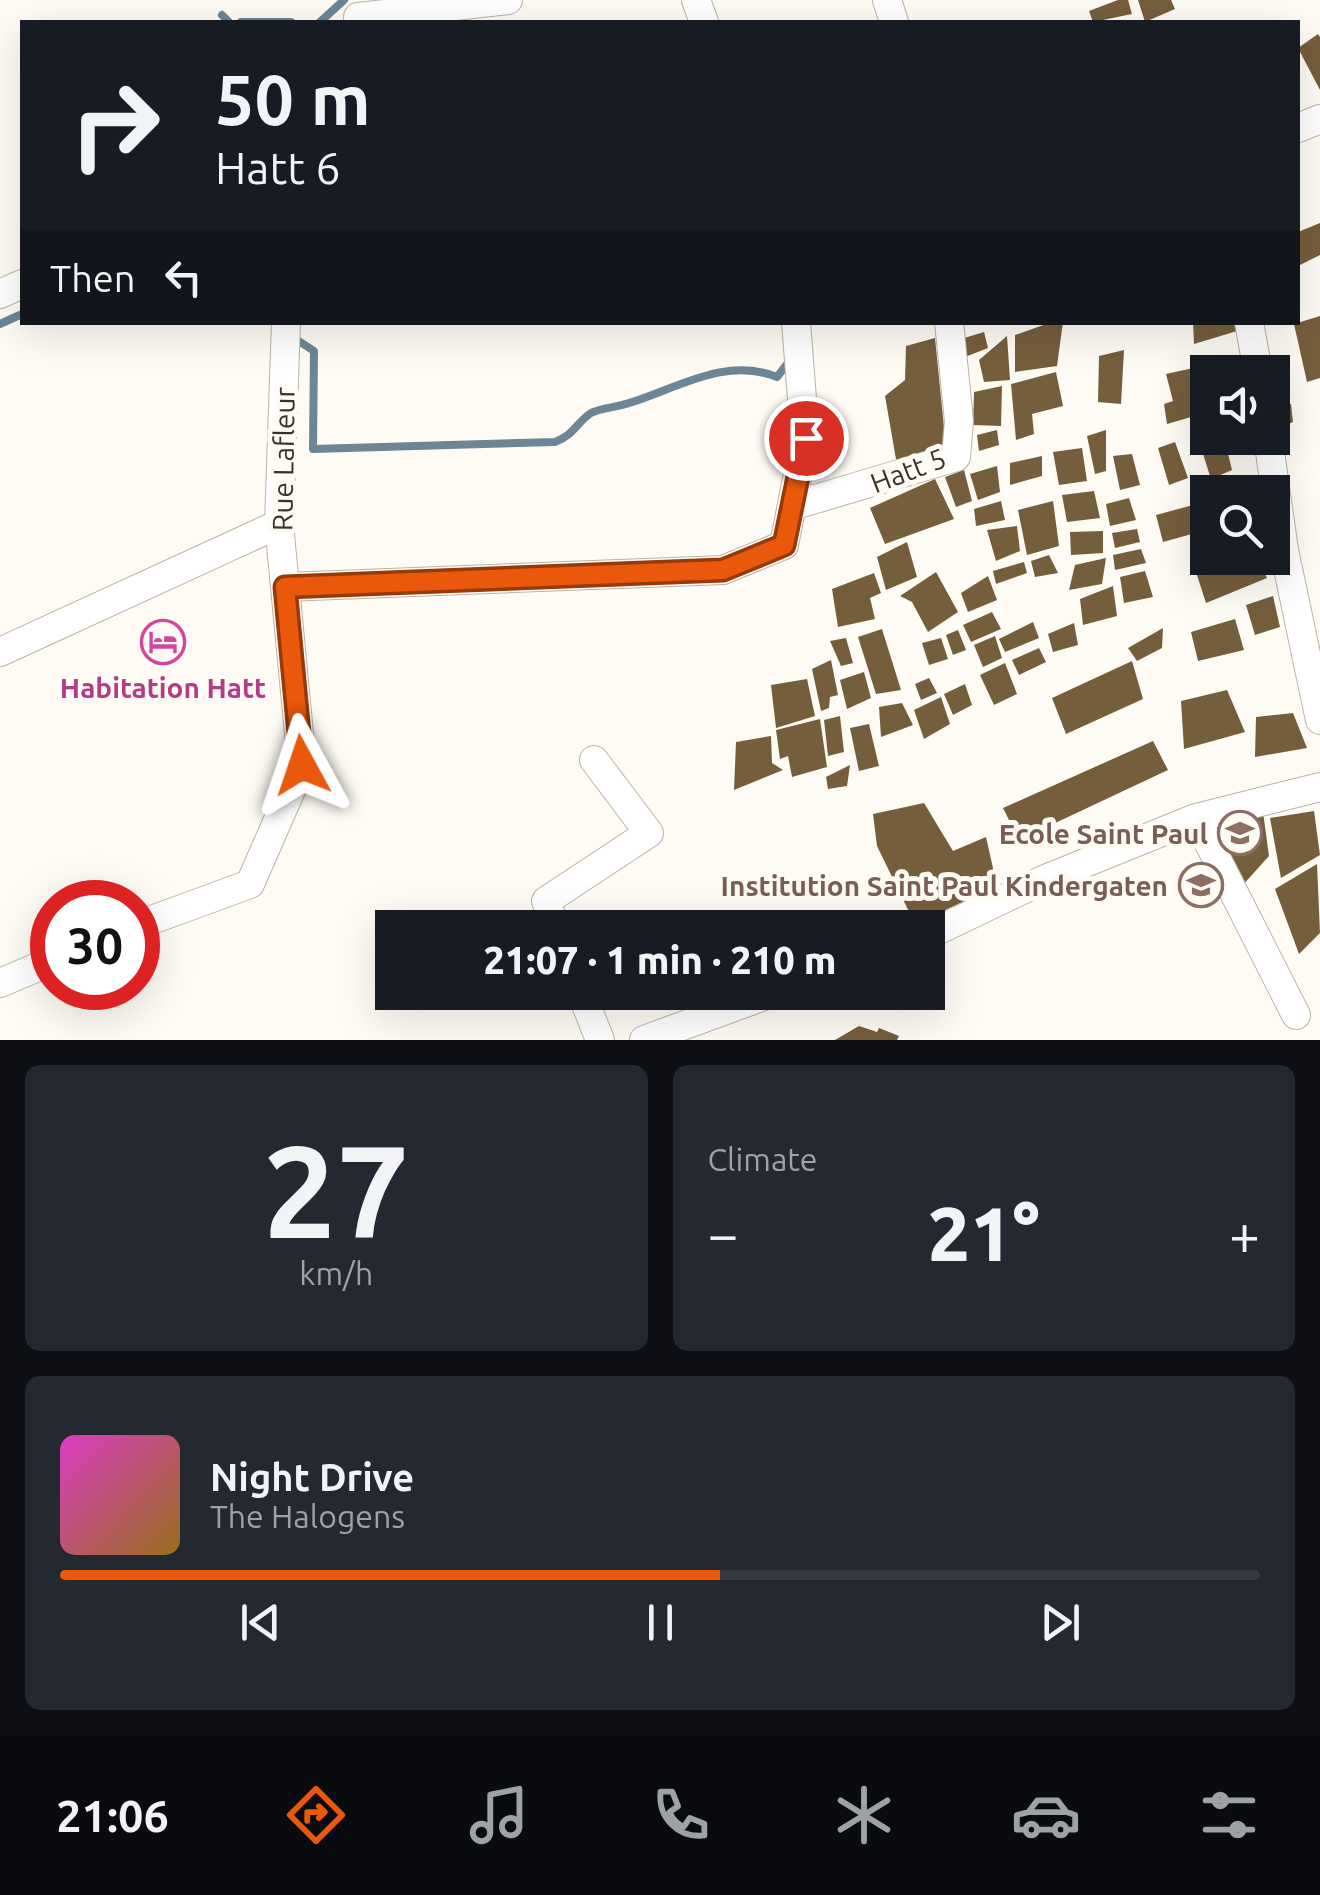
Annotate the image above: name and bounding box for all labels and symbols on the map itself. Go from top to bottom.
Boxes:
street label: Rue Lafleur [266,386,300,531]
pin [764,396,849,481]
street label: Hatt 5 [866,442,950,498]
hotel icon: Habitation Hatt [140,619,186,665]
place label: Habitation Hatt [60,672,266,703]
position arrow [250,713,354,817]
school or university icon: Ecole Saint Paul [1217,810,1263,856]
place label: Ecole Saint Paul [999,818,1208,849]
school or university icon: Institution Saint Paul Kindergaten [1178,862,1224,908]
place label: Institution Saint Paul Kindergaten [721,870,1168,901]
speed limit sign: 30 [30,880,160,1010]

